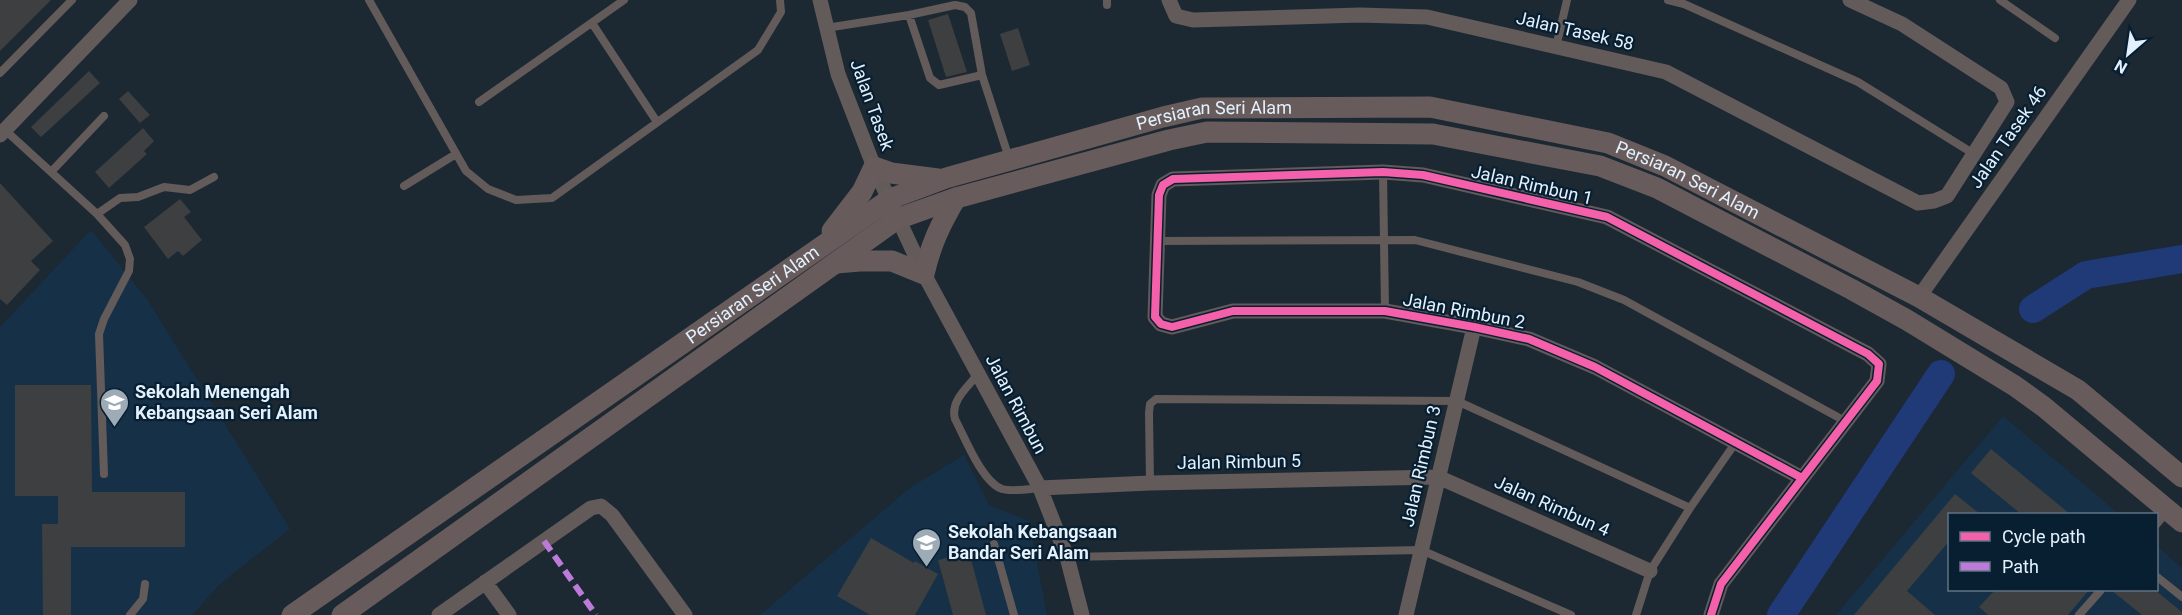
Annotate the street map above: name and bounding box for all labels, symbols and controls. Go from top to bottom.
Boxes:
street label: Jalan Tasek 58 [1514,7,1636,54]
north arrow [2098,24,2158,84]
street label: Jalan Tasek [846,56,899,154]
text: N [2111,56,2131,78]
street label: Jalan Tasek 46 [1965,81,2051,192]
street label: Persiaran Seri Alam [1134,97,1292,134]
street label: Persiaran Seri Alam [1613,136,1763,223]
street label: Jalan Rimbun 1 [1469,160,1595,209]
street label: Persiaran Seri Alam [682,241,823,348]
street label: Jalan Rimbun 2 [1401,288,1527,333]
street label: Jalan Rimbun [981,350,1051,457]
place label: Sekolah Menengah Kebangsaan Seri Alam [135,381,318,423]
school or university icon: Sekolah Menengah Kebangsaan Seri Alam [98,386,130,428]
street label: Jalan Rimbun 3 [1396,403,1445,529]
street label: Jalan Rimbun 5 [1177,450,1301,473]
street label: Jalan Rimbun 4 [1491,471,1613,540]
legend [1948,513,2158,591]
place label: Sekolah Kebangsaan Bandar Seri Alam [948,521,1117,563]
school or university icon: Sekolah Kebangsaan Bandar Seri Alam [911,526,943,568]
text: Cycle path [2002,526,2086,547]
text: Path [2002,556,2039,577]

